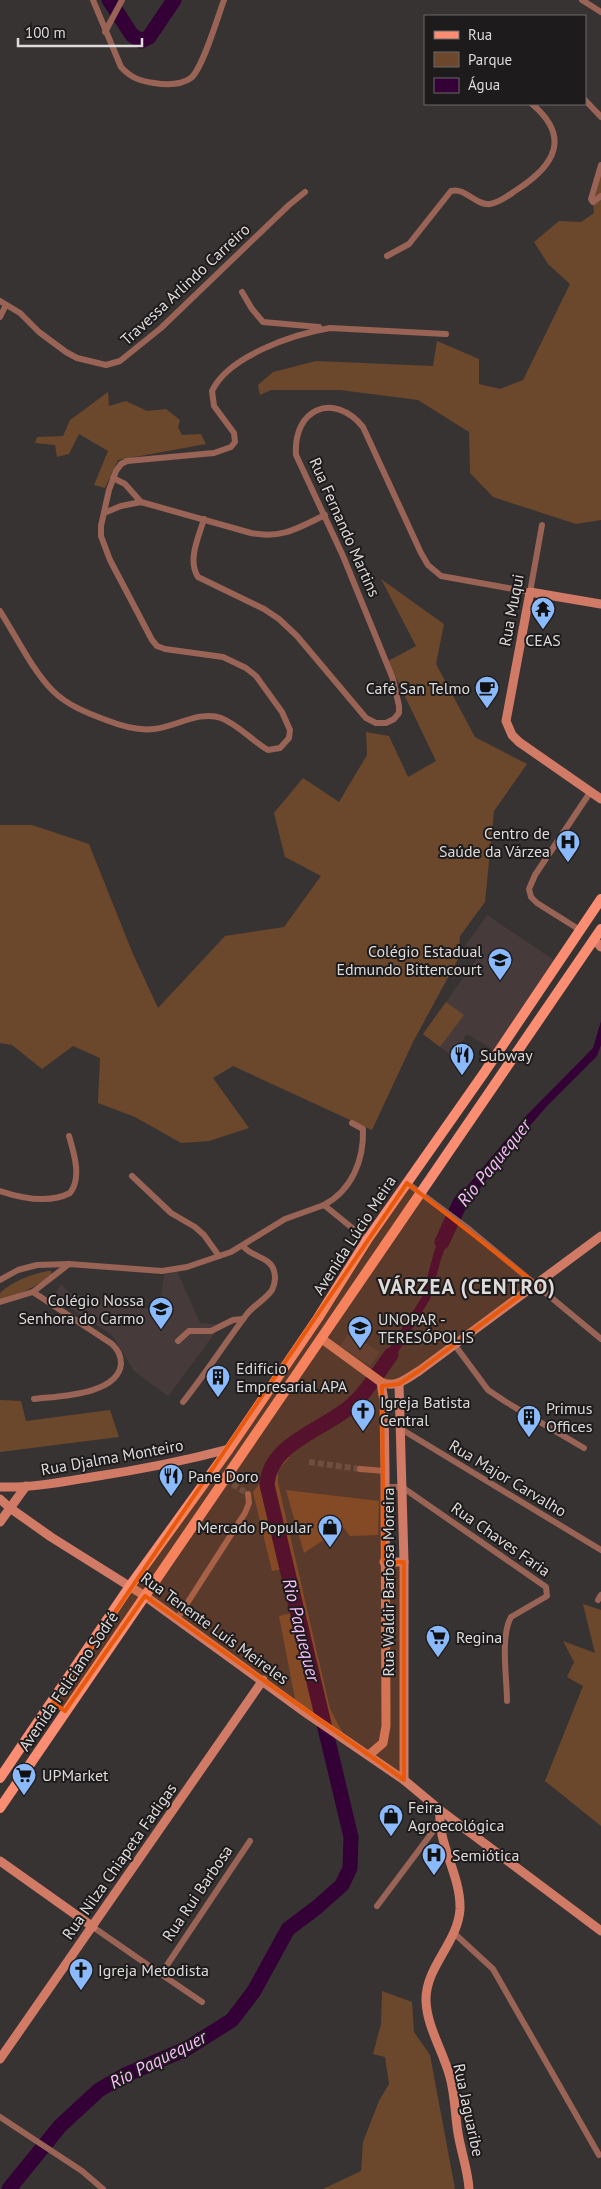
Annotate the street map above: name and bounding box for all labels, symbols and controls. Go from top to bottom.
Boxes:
scale bar [18,15,141,47]
legend [424,15,586,105]
text: 100 m [25,23,66,42]
text: Rua [468,25,492,44]
text: Parque [468,50,512,69]
text: Água [468,75,500,94]
street label: Travessa Arlindo Carreiro [116,219,254,349]
street label: Rua Fernando Martins [305,454,385,600]
street label: Rua Muqui [494,572,528,648]
temple icon: CEAS [530,596,556,630]
place label: CEAS [525,630,561,650]
cafe icon: Café San Telmo [474,675,500,709]
place label: Café San Telmo [366,678,470,698]
place label: Centro de Saúde da Várzea [439,823,550,861]
hospital icon: Centro de Saúde da Várzea [555,829,581,863]
place label: Colégio Estadual Edmundo Bittencourt [336,941,483,979]
school or university icon: Colégio Estadual Edmundo Bittencourt [487,947,513,981]
restaurant icon: Subway [449,1042,475,1076]
place label: Subway [480,1045,533,1065]
water label: Rio Paquequer [451,1113,537,1211]
street label: Avenida Lúcio Meira [308,1172,400,1298]
district label: VÁRZEA (CENTRO) [377,1273,556,1300]
place label: Colégio Nossa Senhora do Carmo [18,1290,144,1328]
school or university icon: Colégio Nossa Senhora do Carmo [148,1296,174,1330]
place label: UNOPAR - TERESÓPOLIS [378,1309,474,1347]
school or university icon: UNOPAR - TERESÓPOLIS [347,1315,373,1349]
place label: Edifício Empresarial APA [236,1358,348,1396]
building icon: Edifício Empresarial APA [205,1364,231,1398]
place label: Igreja Batista Central [380,1392,470,1430]
church icon: Igreja Batista Central [350,1398,376,1432]
place label: Primus Offices [546,1398,593,1436]
building icon: Primus Offices [516,1404,542,1438]
street label: Rua Djalma Monteiro [39,1435,185,1479]
street label: Rua Major Carvalho [446,1435,570,1521]
restaurant icon: Pane Doro [158,1463,184,1497]
place label: Pane Doro [188,1466,259,1486]
street label: Rua Waldir Barbosa Moreira [378,1487,398,1677]
street label: Rua Chaves Faria [448,1497,554,1581]
shop icon: Mercado Popular [317,1514,343,1548]
place label: Mercado Popular [197,1517,313,1537]
street label: Rua Tenente Luís Meireles [137,1568,293,1689]
water label: Rio Paquequer [278,1576,326,1685]
street label: Avenida Feliciano Sodré [14,1607,122,1755]
supermarket icon: Regina [425,1624,451,1658]
place label: Regina [456,1627,502,1647]
supermarket icon: UPMarket [11,1762,37,1796]
place label: UPMarket [42,1765,109,1785]
street label: Rua Nilza Chiapeta Fadigas [57,1779,181,1943]
place label: Feira Agroecológica [408,1797,504,1835]
shop icon: Feira Agroecológica [378,1803,404,1837]
street label: Rua Rui Barbosa [158,1841,236,1945]
hospital icon: Semiótica [421,1842,447,1876]
place label: Semiótica [452,1845,519,1865]
church icon: Igreja Metodista [68,1957,94,1991]
place label: Igreja Metodista [98,1960,209,1980]
water label: Rio Paquequer [105,2025,211,2094]
street label: Rua Jaguaribe [449,2062,489,2158]

